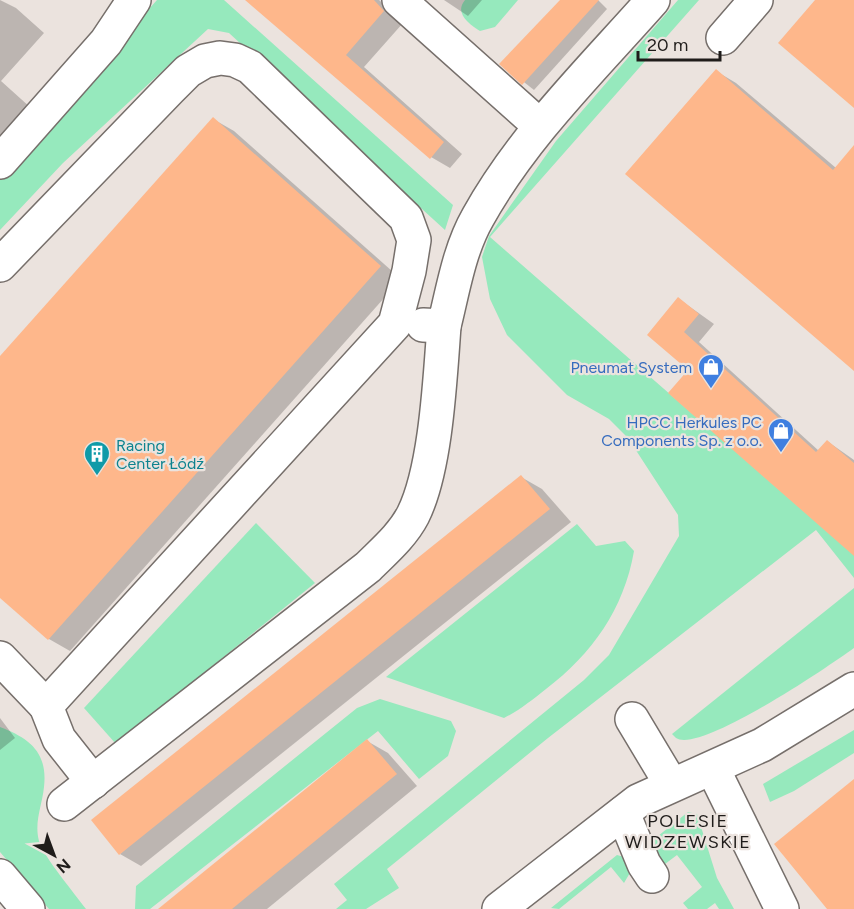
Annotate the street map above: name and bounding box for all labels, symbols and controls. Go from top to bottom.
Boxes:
scale bar [638,24,720,62]
text: 20 m [647,34,688,56]
shop icon: Pneumat System [696,352,726,390]
place label: Pneumat System [570,358,692,377]
place label: HPCC Herkules PC Components Sp. z o.o. [601,413,762,450]
shop icon: HPCC Herkules PC Components Sp. z o.o. [766,416,796,454]
place label: Racing Center Łódź [116,436,204,473]
building icon: Racing Center Łódź [82,439,112,477]
district label: POLESIE WIDZEWSKIE [625,810,751,853]
north arrow [24,825,84,885]
text: N [53,855,74,877]

